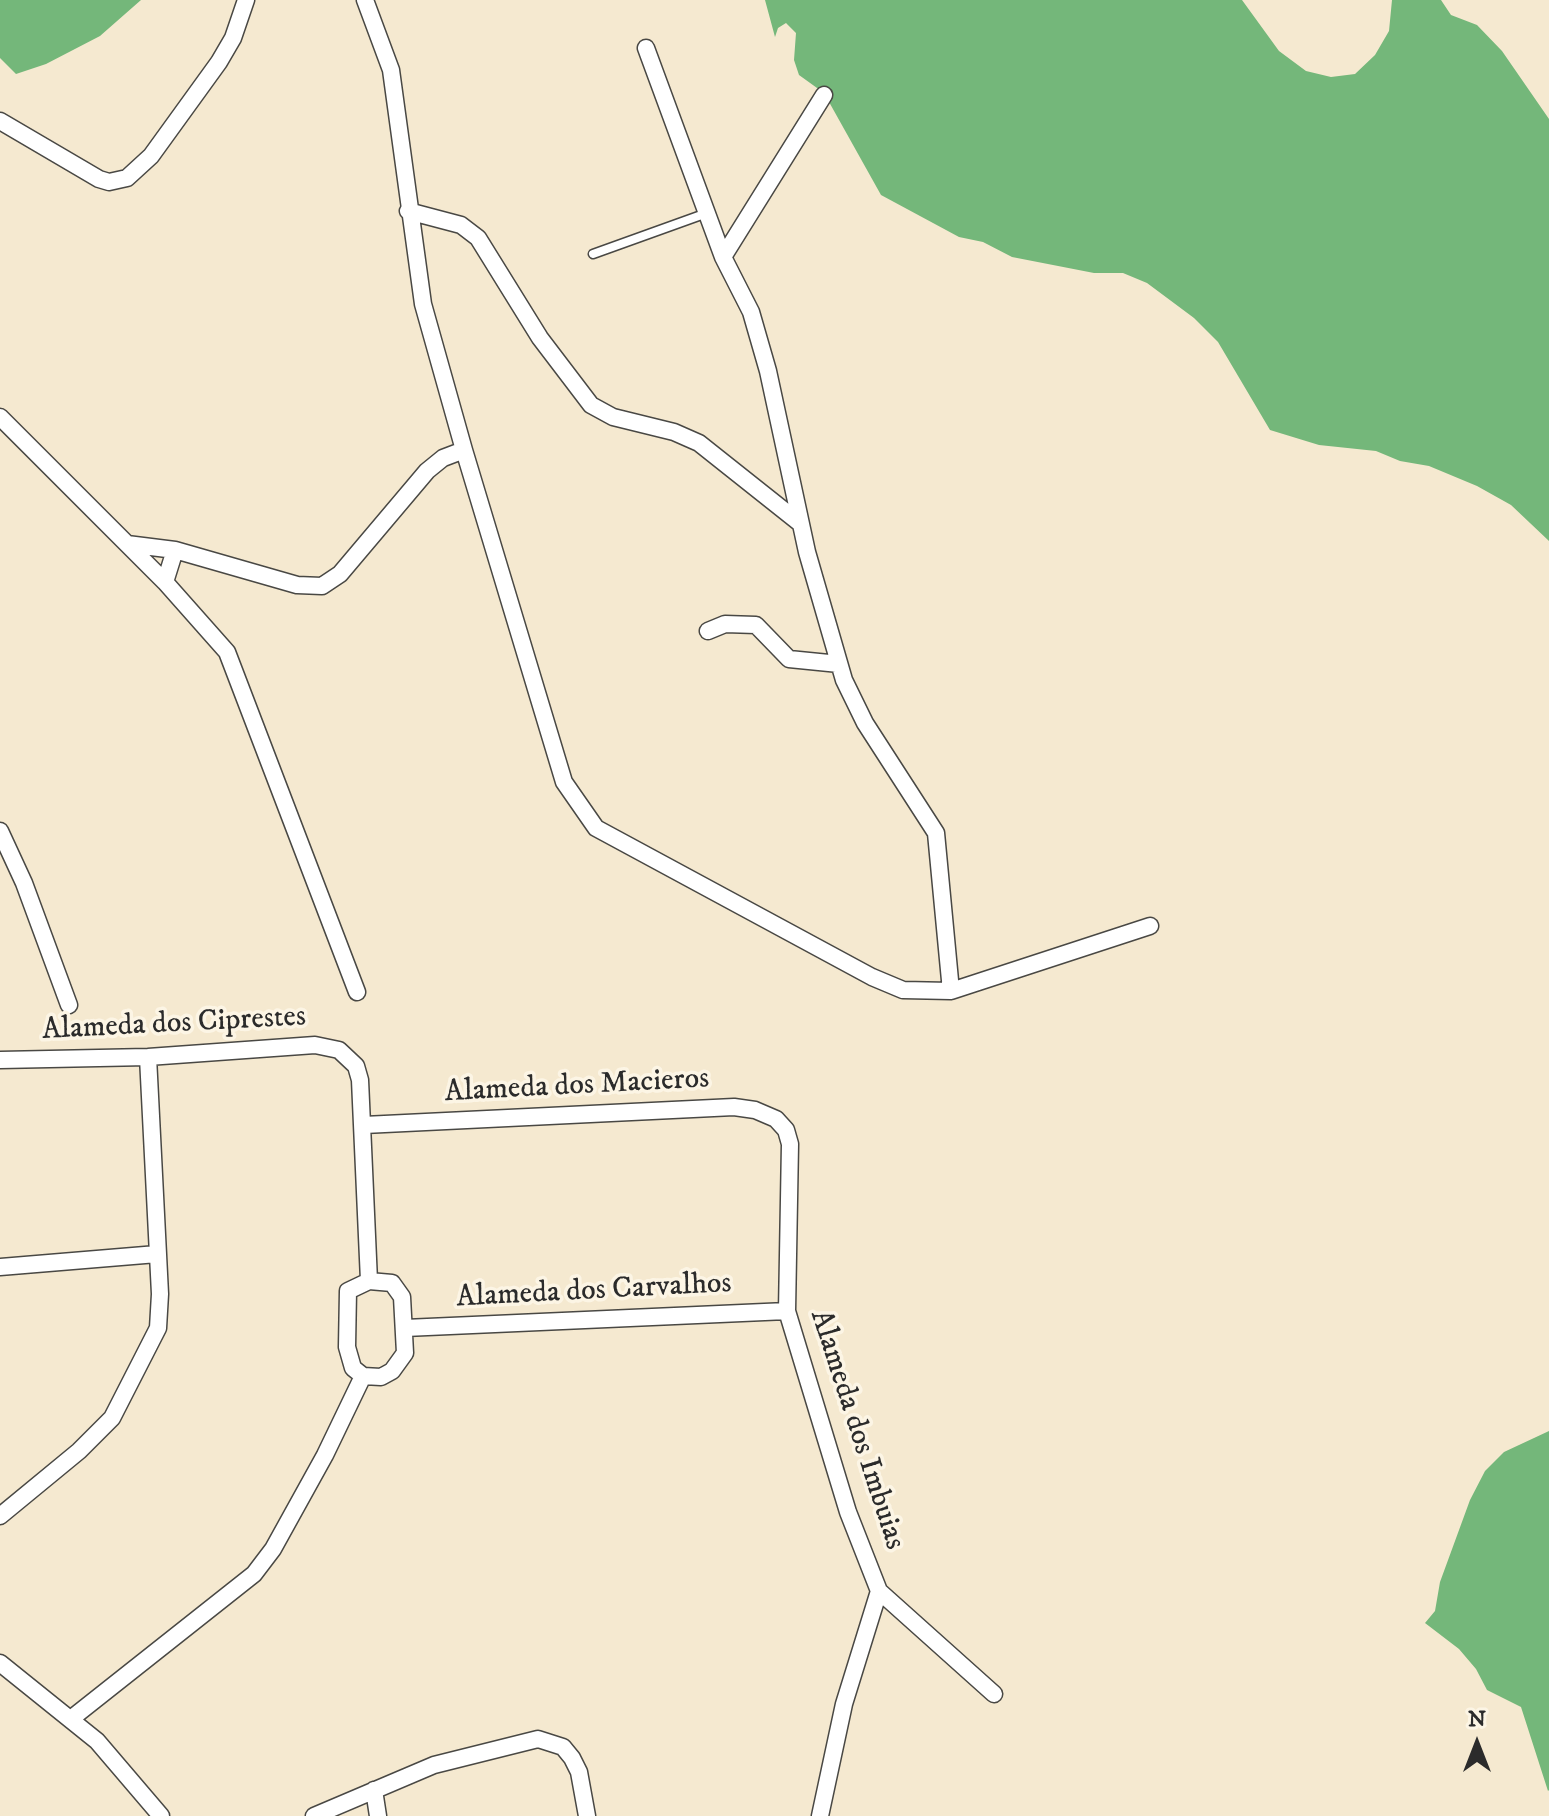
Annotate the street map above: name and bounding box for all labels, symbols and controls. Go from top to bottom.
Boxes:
street label: Alameda dos Ciprestes [41,1000,307,1050]
street label: Alameda dos Macieros [444,1062,710,1112]
street label: Alameda dos Carvalhos [456,1267,732,1317]
street label: Alameda dos Imbuias [800,1306,912,1554]
north arrow [1437,1704,1517,1784]
text: N [1468,1706,1486,1733]

